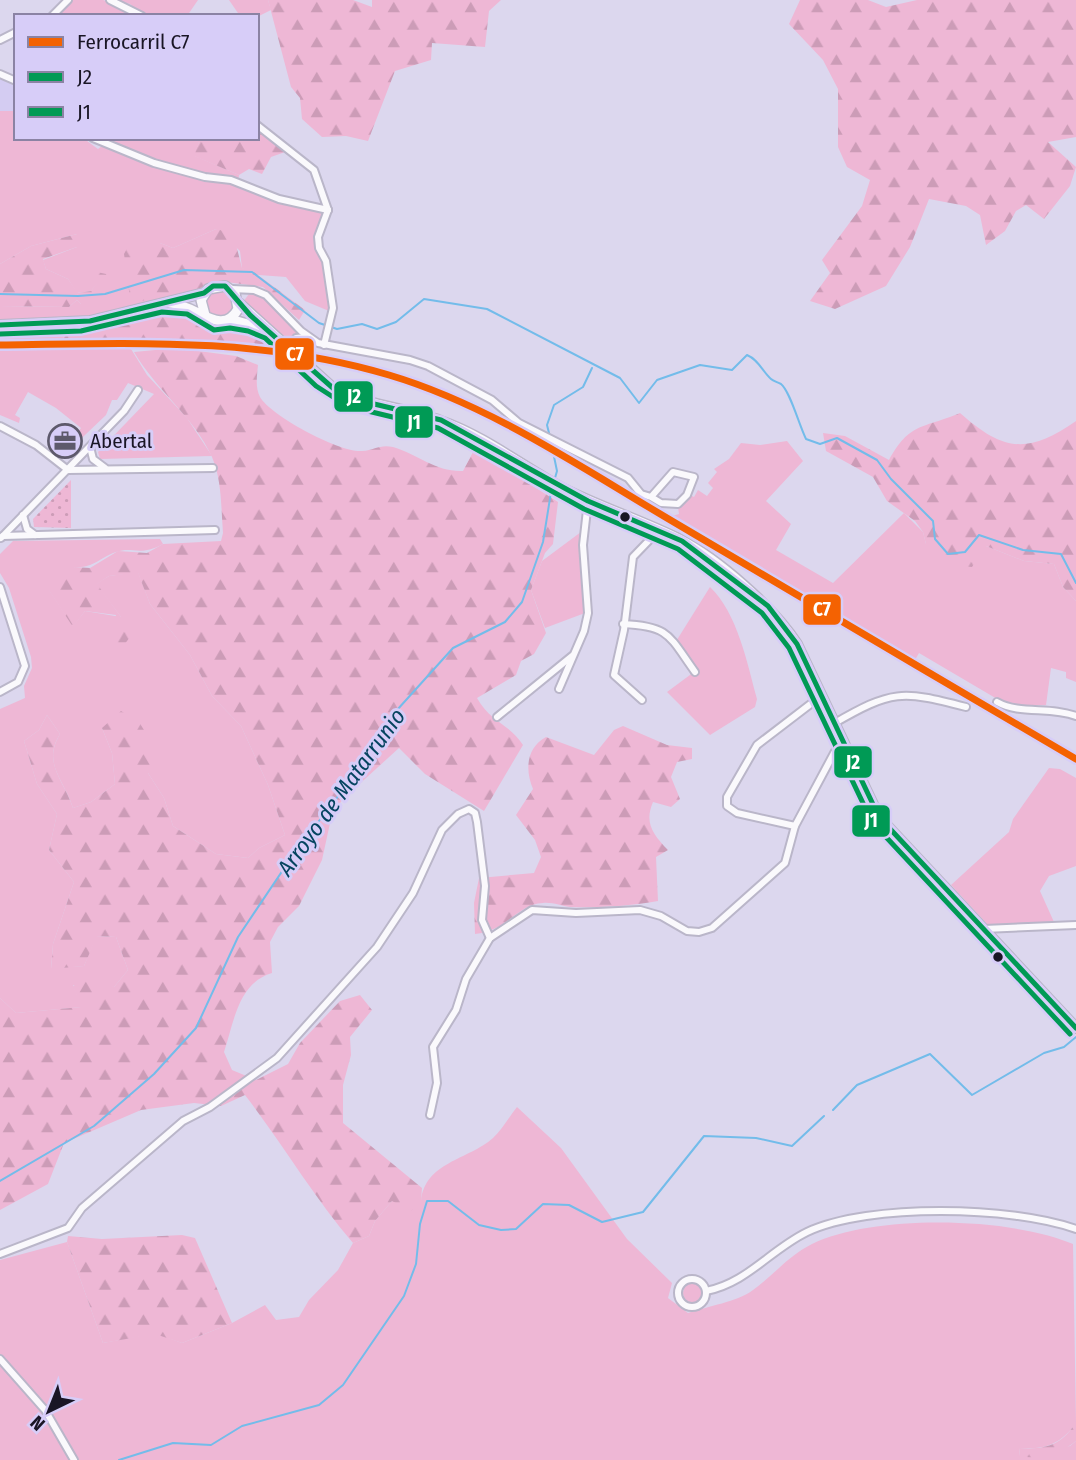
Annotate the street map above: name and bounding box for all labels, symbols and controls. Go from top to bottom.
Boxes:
legend [14,14,259,140]
text: Ferrocarril C7 [77,29,189,55]
text: J2 [77,64,92,90]
text: J1 [77,99,91,125]
line badge: C7 [274,337,315,371]
text: C7 [286,343,304,366]
line badge: J2 [333,380,374,413]
text: J2 [346,385,361,408]
line badge: J1 [394,405,434,439]
text: J1 [406,411,421,434]
office icon: Abertal [46,422,84,460]
place label: Abertal [90,428,153,454]
unlabelled marker [618,510,632,524]
line badge: C7 [802,593,842,626]
text: C7 [813,598,831,621]
water label: Arroyo de Matarrunio [270,703,411,882]
line badge: J2 [833,745,873,779]
text: J2 [845,751,860,774]
line badge: J1 [851,804,891,838]
text: J1 [863,809,878,832]
unlabelled marker [991,950,1005,964]
north arrow [14,1376,84,1446]
text: N [26,1411,50,1435]

